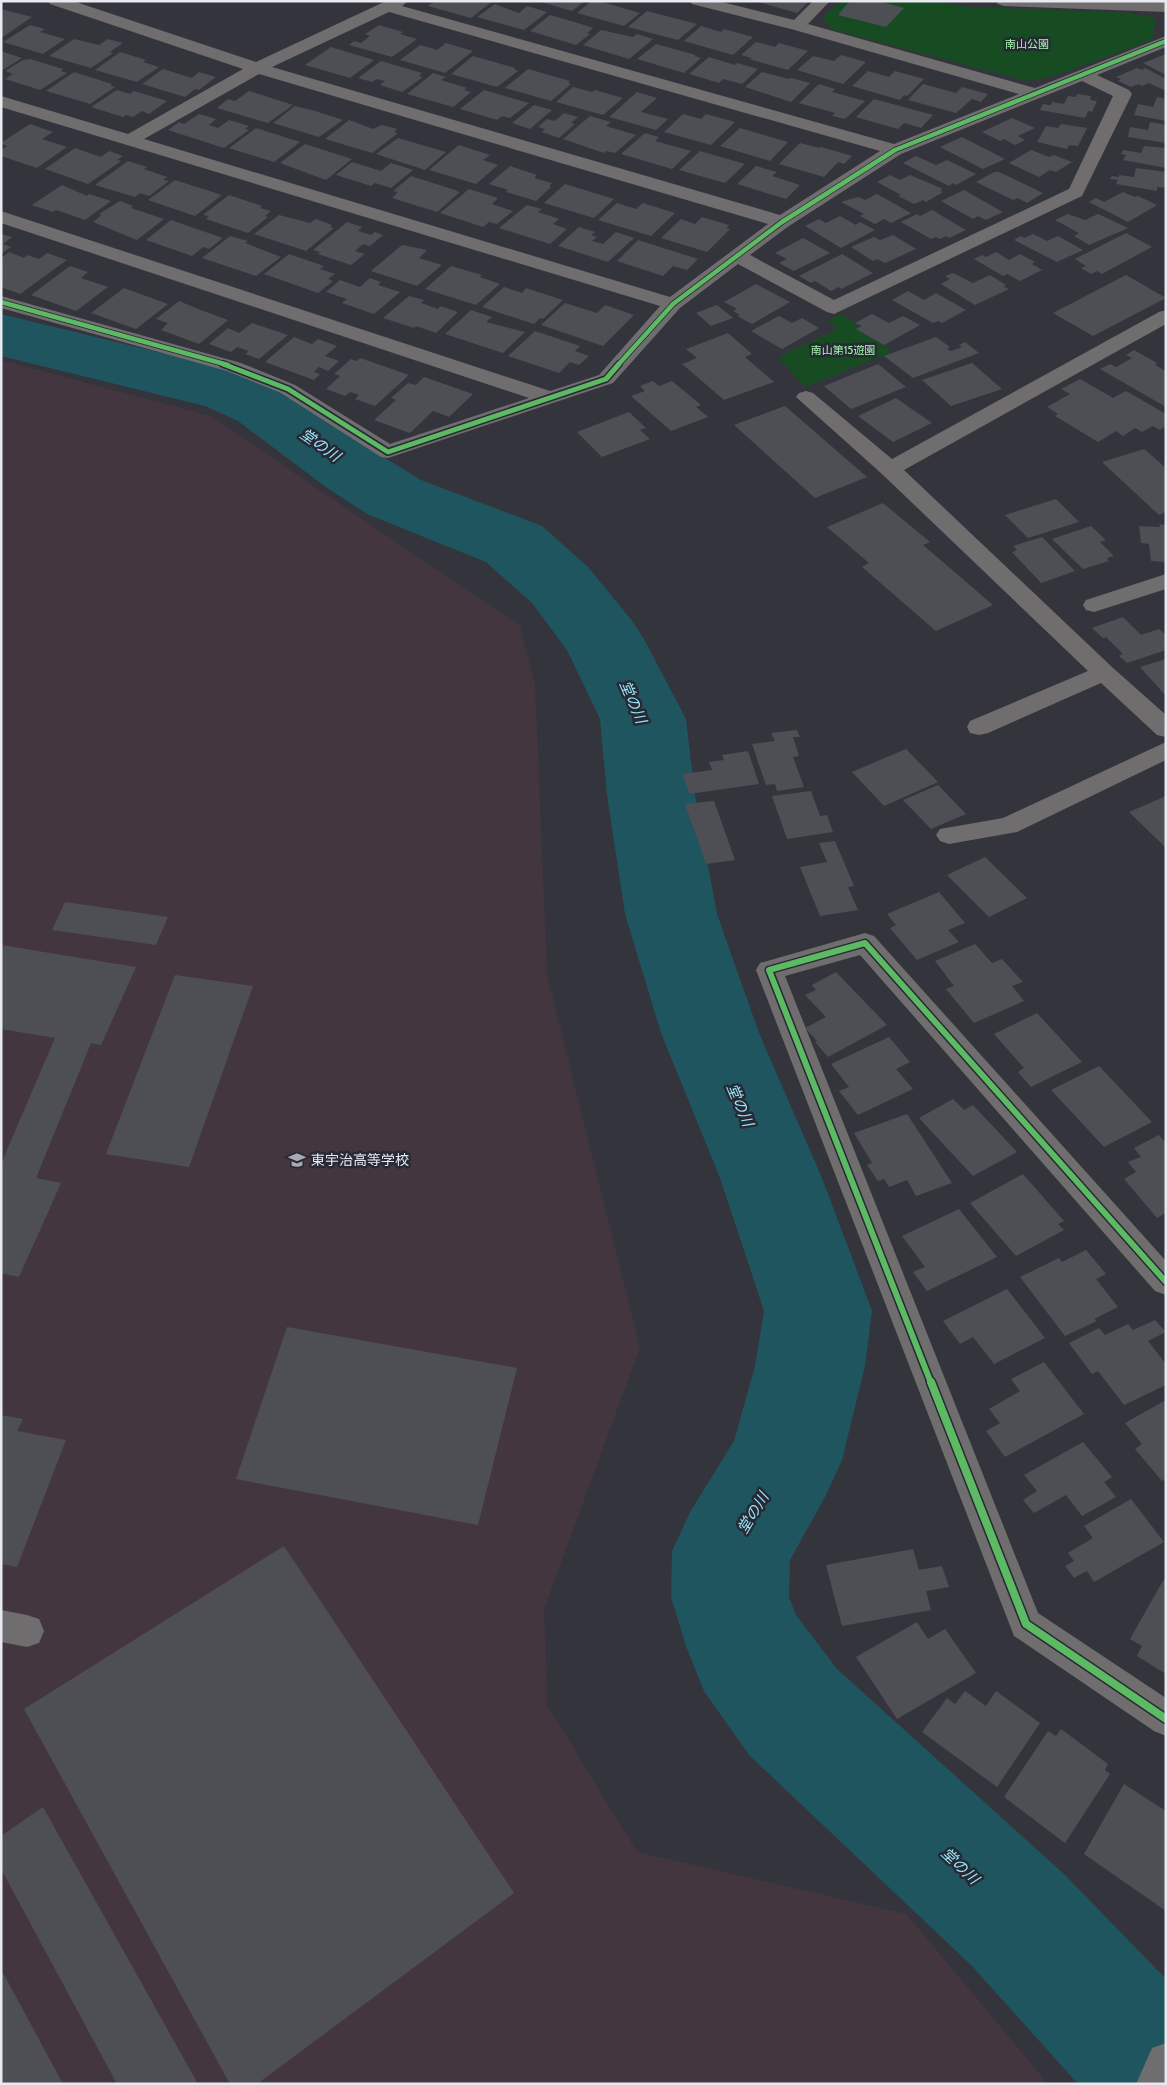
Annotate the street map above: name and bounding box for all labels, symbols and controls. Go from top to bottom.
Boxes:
park label: 南山公園 [1005,37,1049,51]
park label: 南山第15遊園 [811,343,875,357]
water label: 堂の川 [296,425,345,466]
water label: 堂の川 [616,678,651,728]
water label: 堂の川 [723,1081,758,1131]
school or university icon: 東宇治高等学校 [287,1150,307,1170]
place label: 東宇治高等学校 [311,1151,409,1169]
water label: 堂の川 [734,1487,773,1537]
water label: 堂の川 [937,1844,984,1889]

